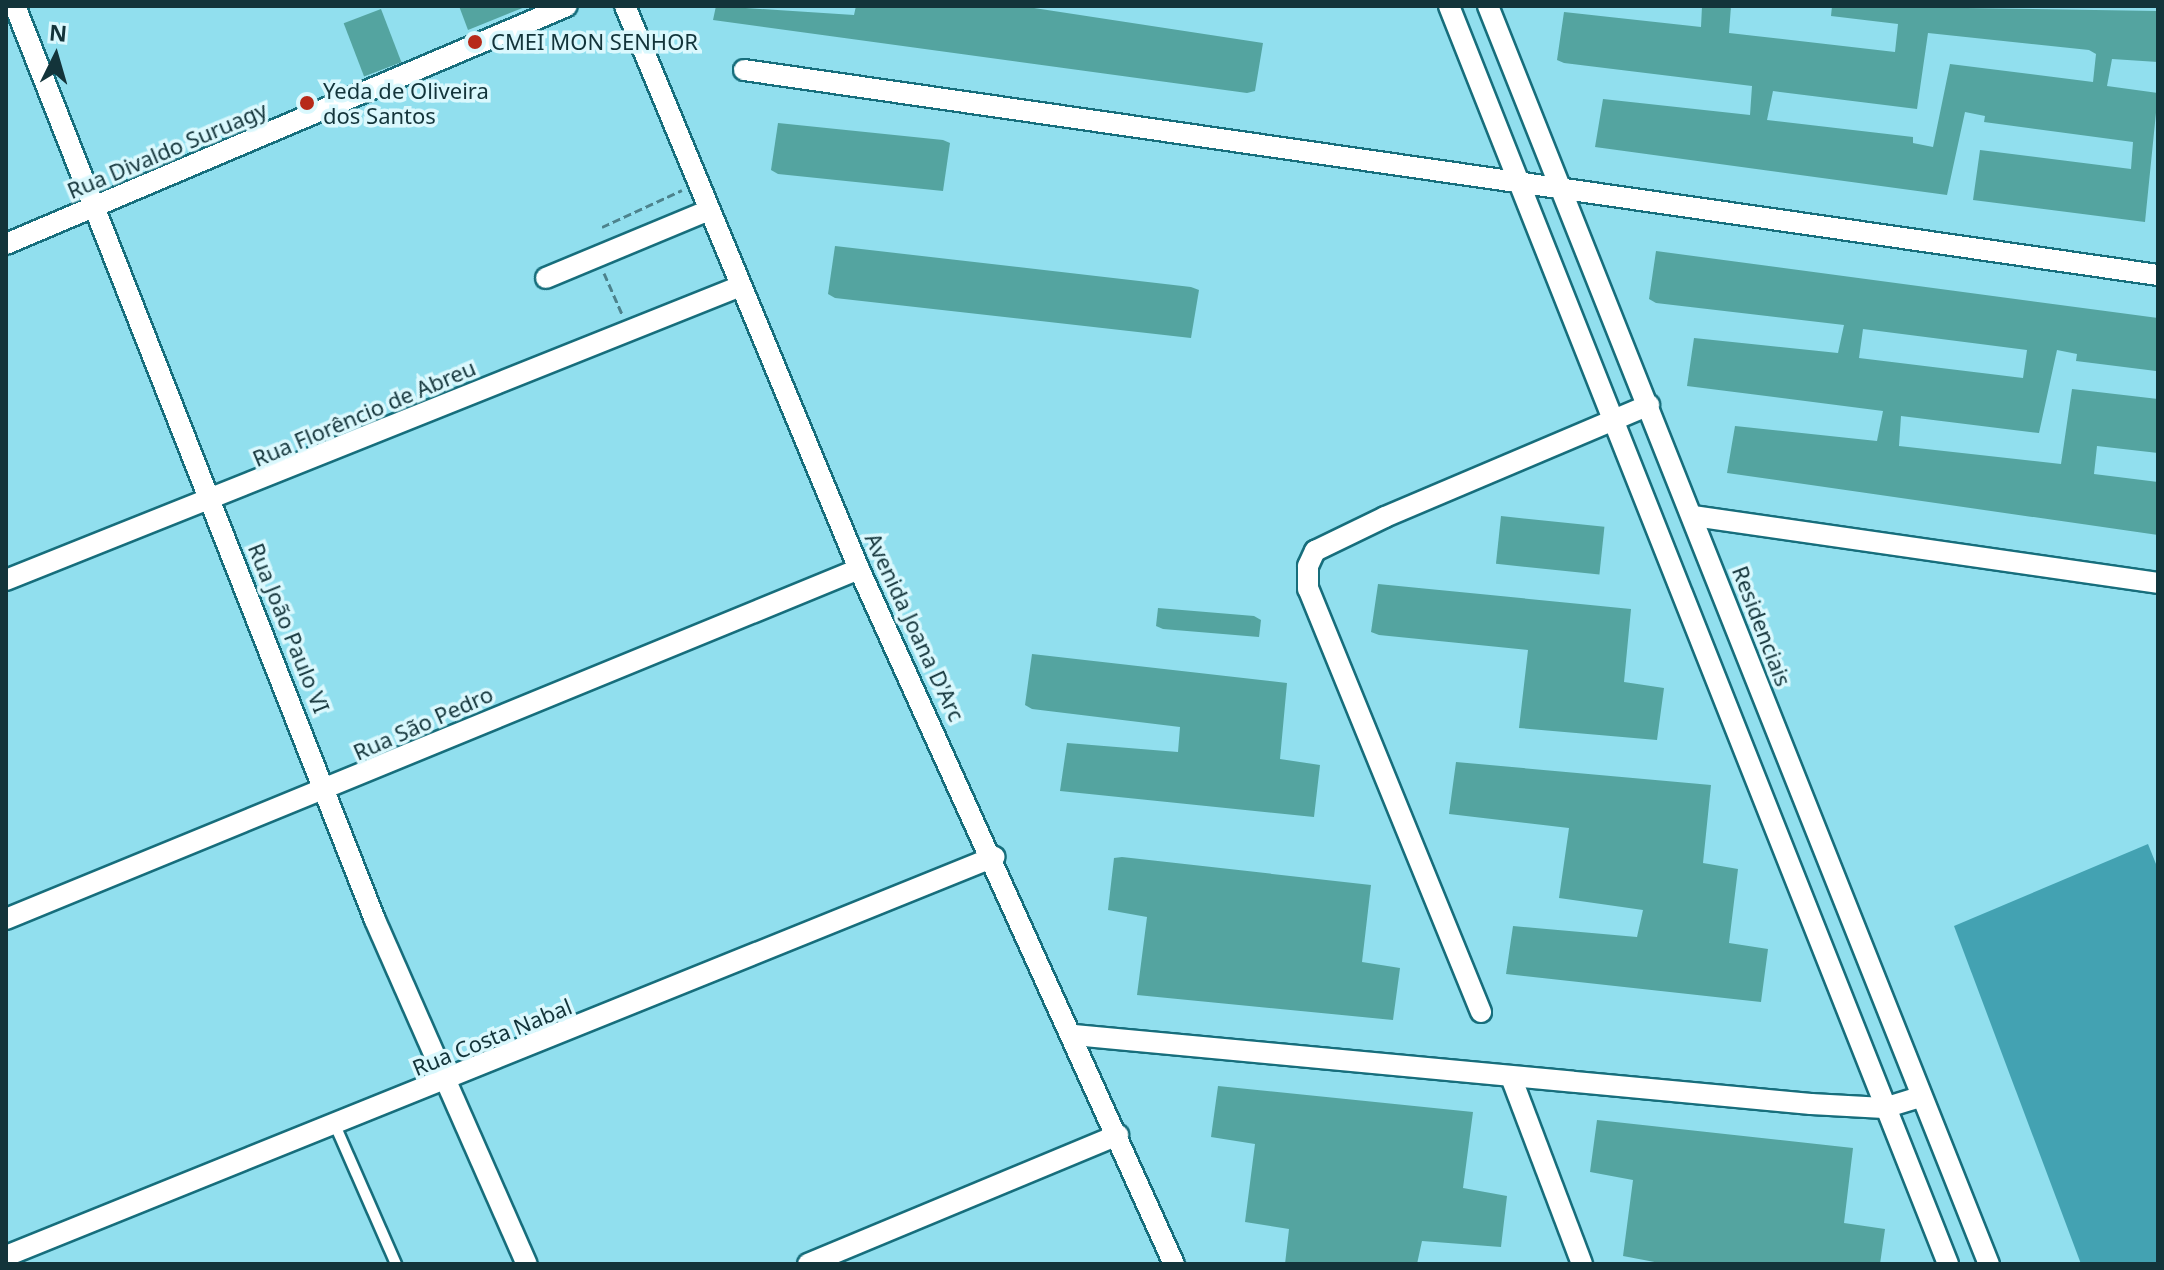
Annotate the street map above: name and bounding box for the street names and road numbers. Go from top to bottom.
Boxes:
street label: Rua Divaldo Suruagy [63,96,271,204]
street label: Rua Florêncio de Abreu [249,354,479,472]
street label: Avenida Joana D'Arc [860,529,970,725]
street label: Rua João Paulo VI [243,539,335,717]
street label: Residenciais [1727,562,1797,690]
street label: Rua São Pedro [349,680,497,766]
street label: Rua Costa Nabal [408,993,576,1081]

